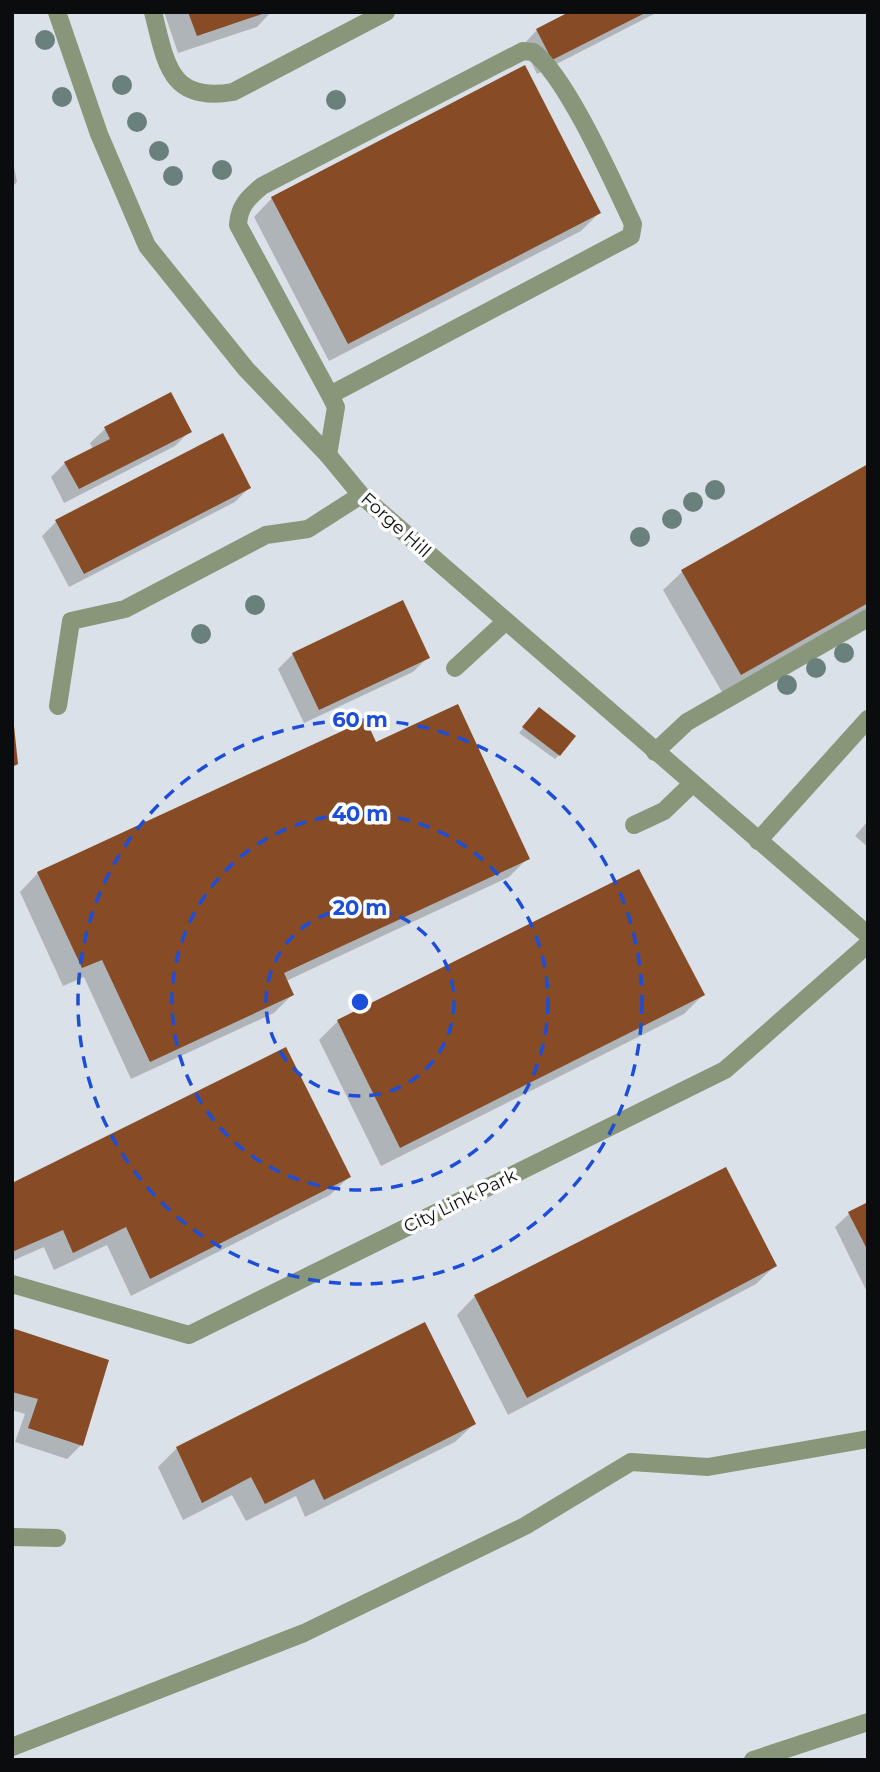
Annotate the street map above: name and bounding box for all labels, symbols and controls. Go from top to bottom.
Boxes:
street label: Forge Hill [357,488,435,562]
text: 60 m [332,707,388,732]
text: 40 m [332,801,388,826]
text: 20 m [333,895,387,920]
centre of rings [348,990,372,1014]
street label: City Link Park [400,1164,520,1238]

